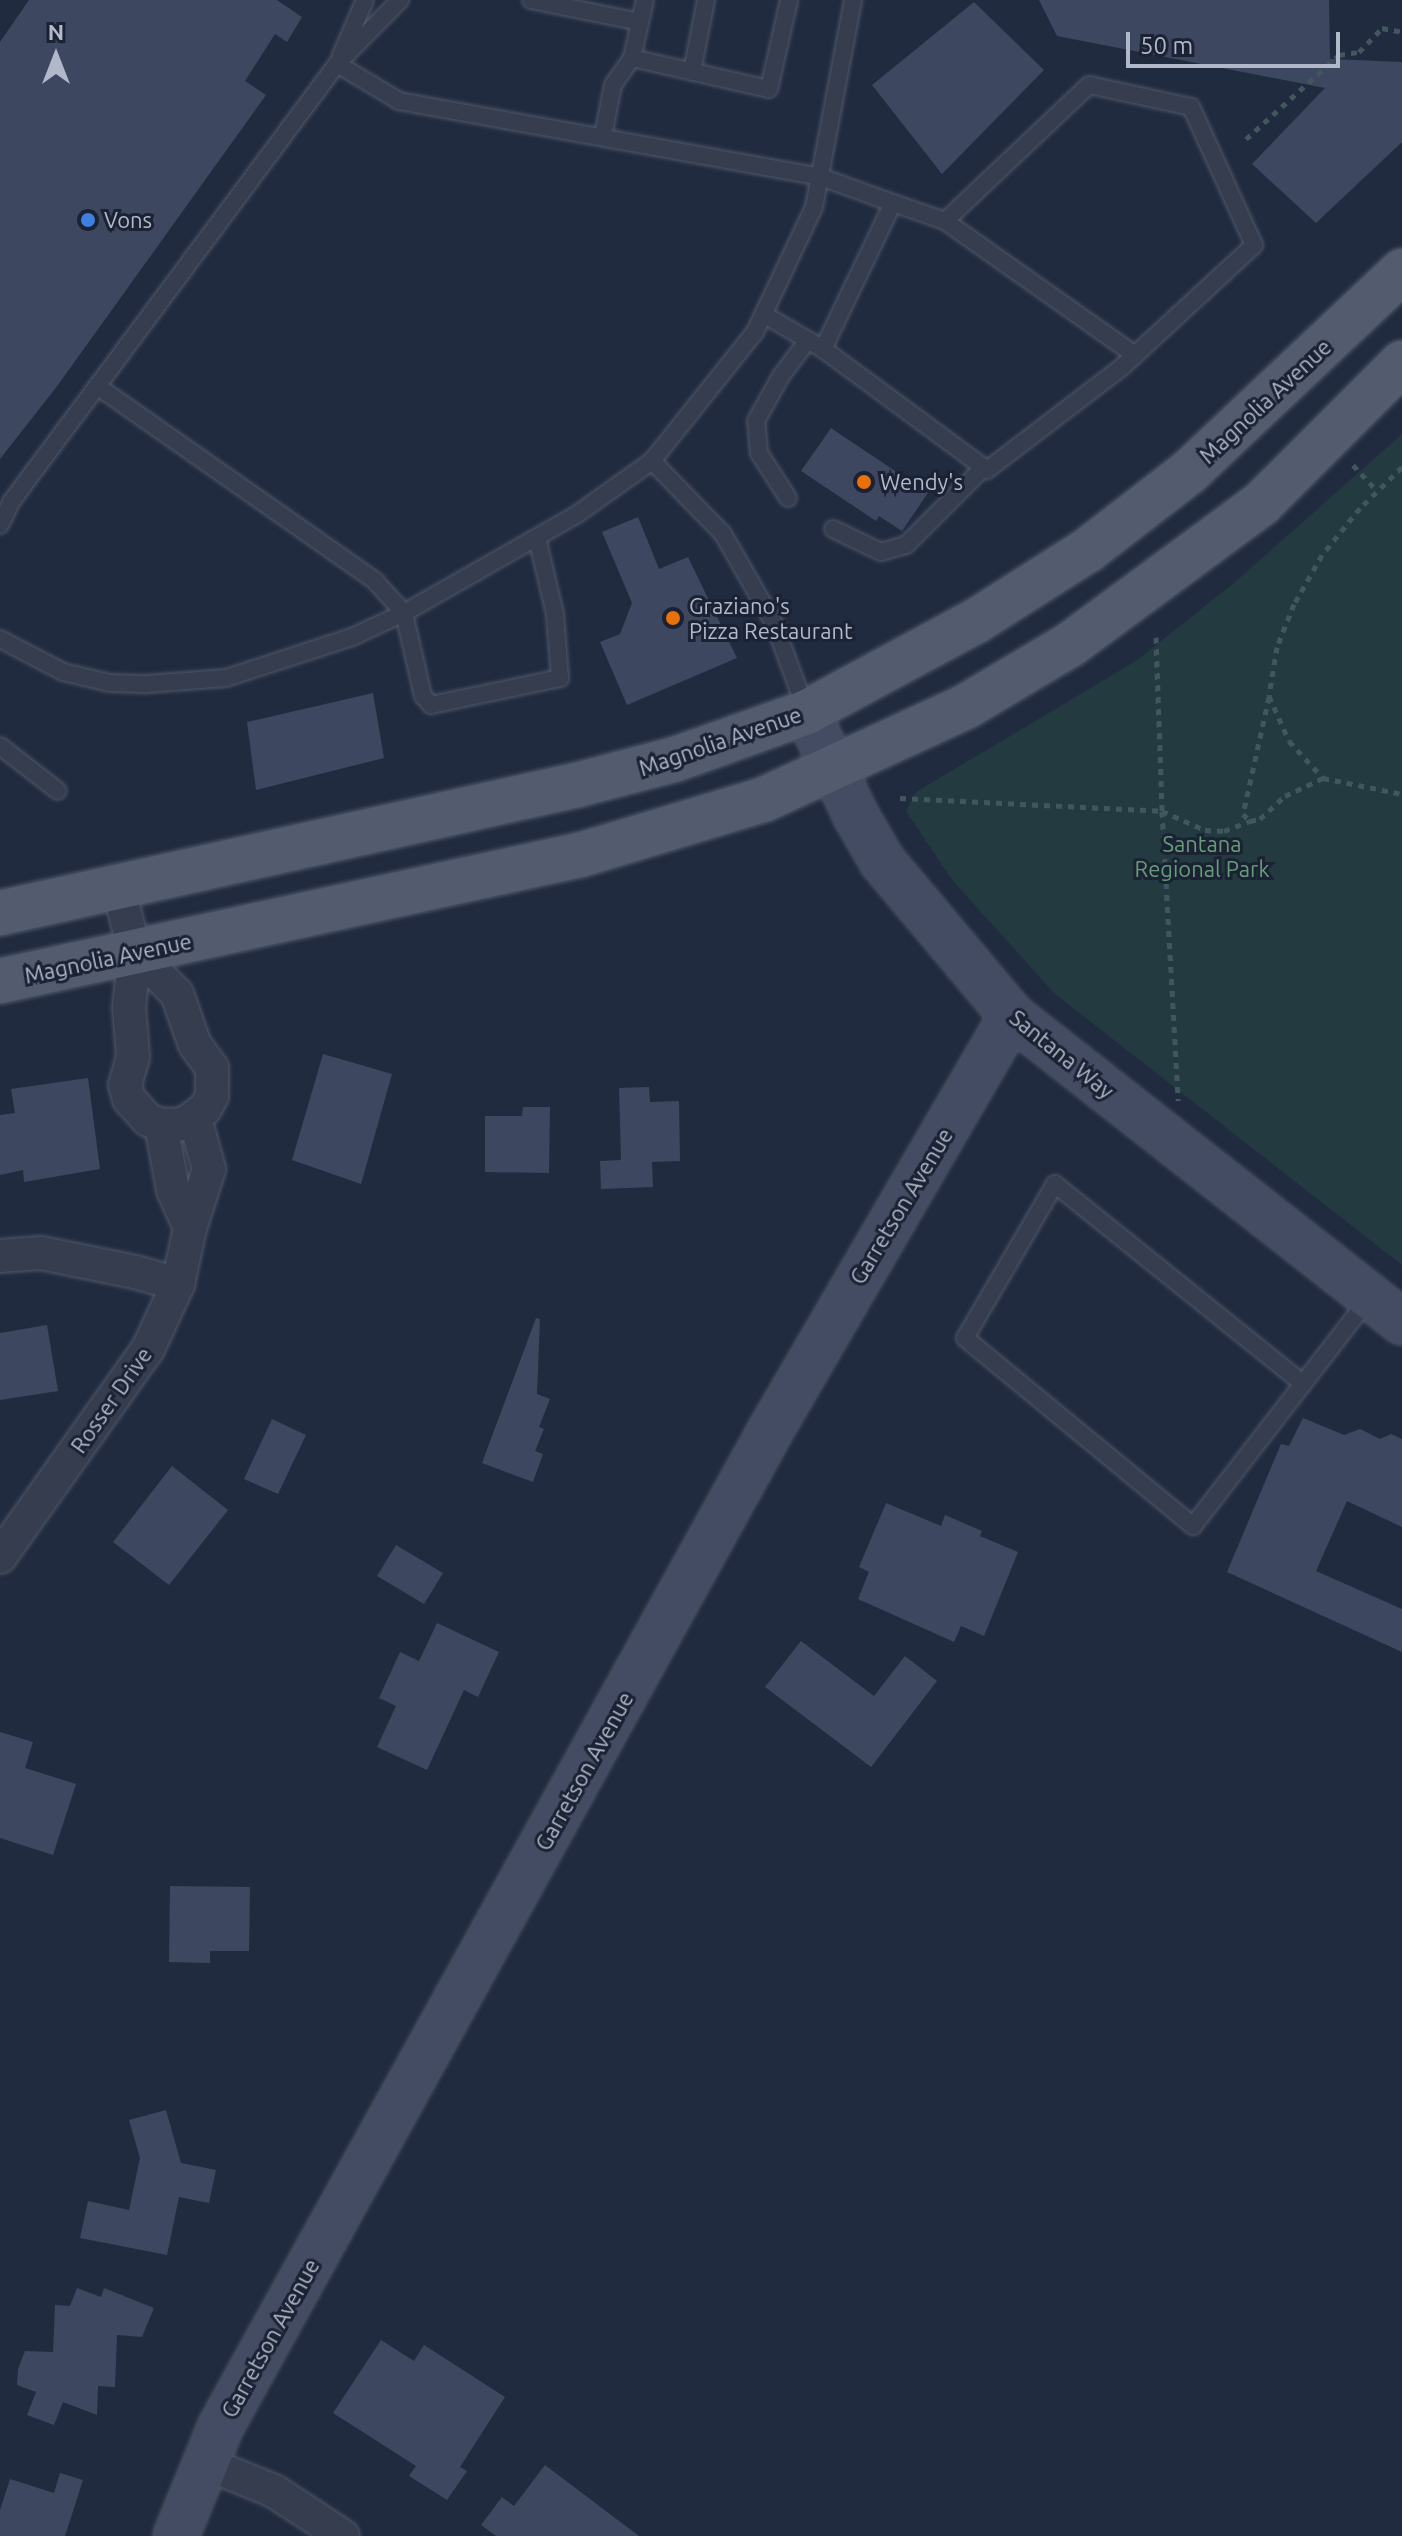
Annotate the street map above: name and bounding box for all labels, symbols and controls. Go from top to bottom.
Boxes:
north arrow [16,16,96,96]
scale bar [1130,16,1344,66]
text: N [48,19,64,44]
text: 50 m [1140,32,1193,59]
place label: Vons [104,207,152,233]
marker: Vons [79,211,97,229]
street label: Magnolia Avenue [1194,333,1336,469]
place label: Wendy's [880,469,963,495]
marker: Wendy's [855,473,873,491]
place label: Graziano's Pizza Restaurant [689,592,853,644]
marker: Graziano's Pizza Restaurant [664,609,682,627]
street label: Magnolia Avenue [635,701,805,781]
park label: Santana Regional Park [1134,830,1270,882]
street label: Magnolia Avenue [22,927,194,989]
street label: Santana Way [1005,1004,1119,1104]
street label: Garretson Avenue [844,1123,958,1289]
street label: Rosser Drive [65,1342,157,1458]
street label: Garretson Avenue [529,1687,639,1855]
street label: Garretson Avenue [215,2254,325,2422]

